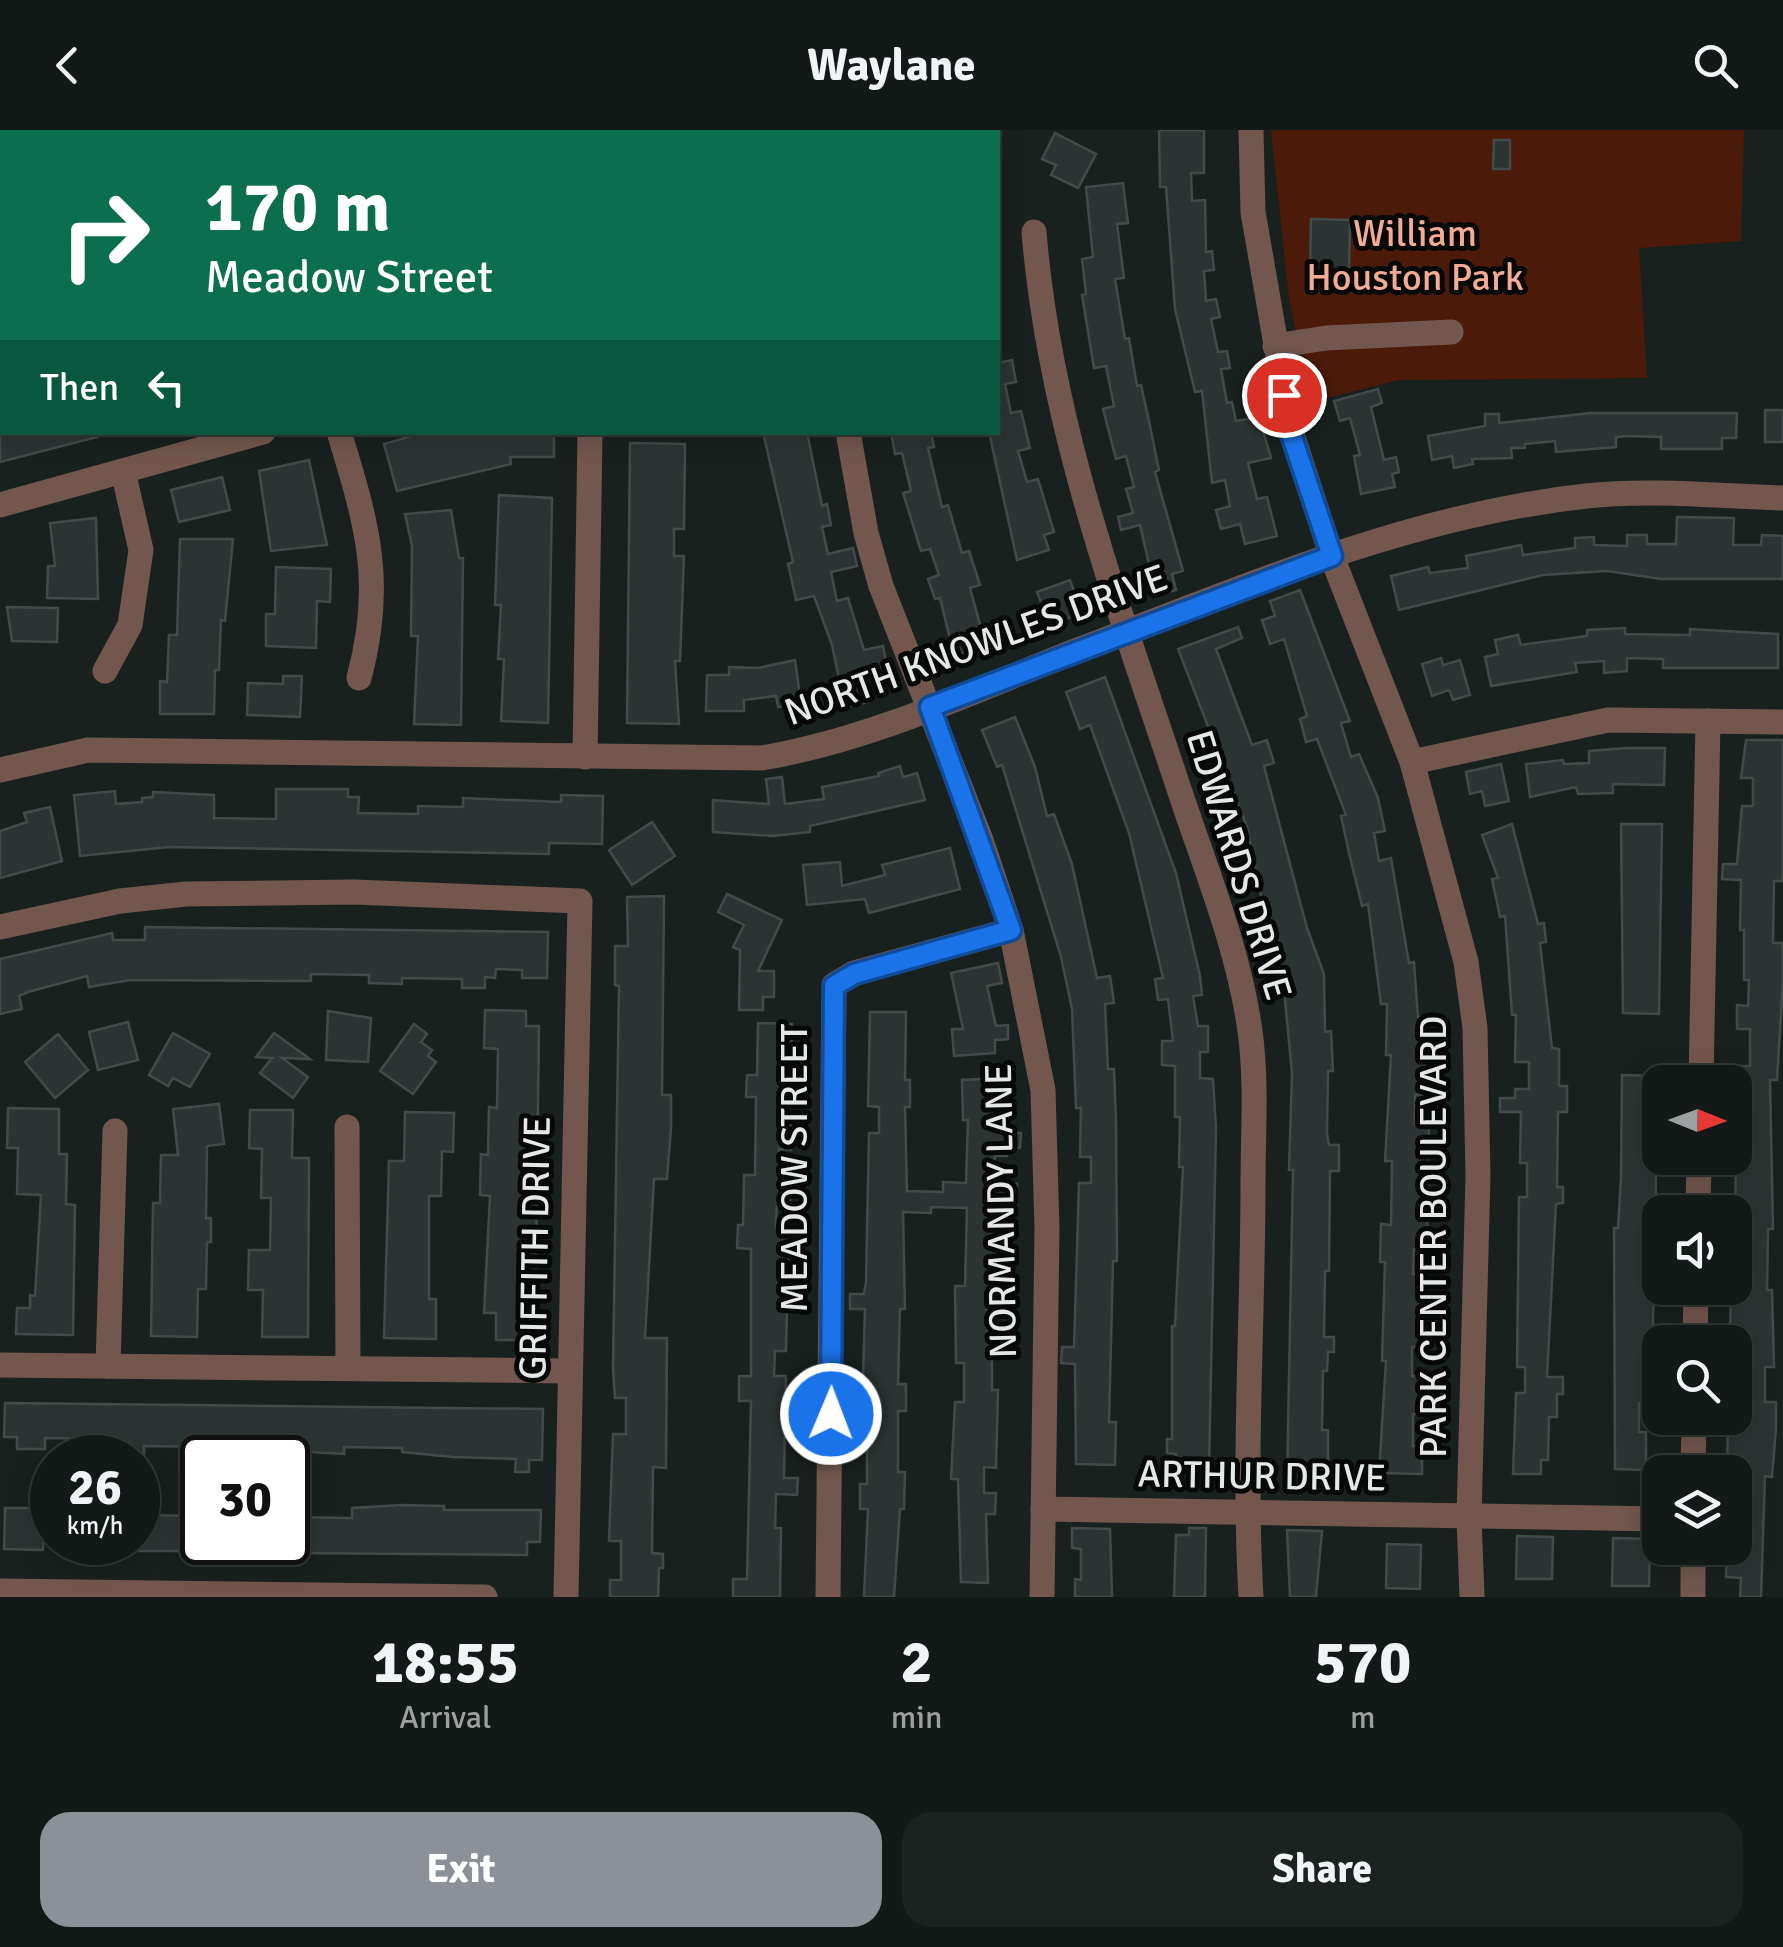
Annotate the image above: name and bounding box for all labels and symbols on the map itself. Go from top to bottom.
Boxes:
park label: William Houston Park [1306,210,1524,301]
pin [1242,353,1327,438]
street label: NORTH KNOWLES DRIVE [778,554,1174,736]
street label: EDWARDS DRIVE [1176,724,1302,1006]
street label: PARK CENTER BOULEVARD [1410,1016,1457,1458]
street label: MEADOW STREET [771,1023,818,1312]
street label: NORMANDY LANE [975,1063,1027,1359]
north arrow [1642,1065,1752,1175]
street label: GRIFFITH DRIVE [509,1116,561,1380]
position arrow [779,1362,883,1466]
speed limit sign: 30 [180,1435,310,1565]
street label: ARTHUR DRIVE [1137,1450,1387,1502]

